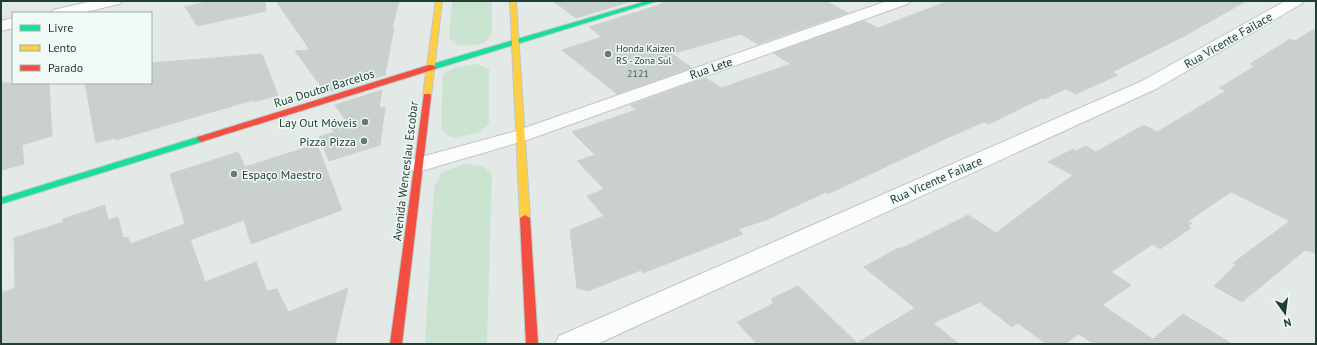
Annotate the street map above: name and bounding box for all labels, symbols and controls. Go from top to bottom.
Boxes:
street label: Rua Vicente Failace [1181,9,1275,71]
legend [12,12,152,84]
text: Livre [48,20,73,35]
text: Lento [48,40,77,55]
place label: Honda Kaizen RS - Zona Sul [616,42,675,67]
marker: Honda Kaizen RS - Zona Sul [603,49,613,59]
street label: Rua Lete [688,54,734,82]
text: Parado [48,60,83,75]
street label: Rua Doutor Barcelos [272,66,376,110]
house number: 2121 [627,67,649,80]
street label: Avenida Wenceslau Escobar [389,100,421,242]
place label: Lay Out Móveis [279,115,357,130]
marker: Lay Out Móveis [360,117,370,127]
place label: Pizza Pizza [300,134,356,149]
marker: Pizza Pizza [359,136,369,146]
street label: Rua Vicente Failace [888,153,984,207]
place label: Espaço Maestro [242,167,322,182]
marker: Espaço Maestro [229,169,239,179]
north arrow [1265,293,1305,333]
text: N [1282,315,1293,330]

